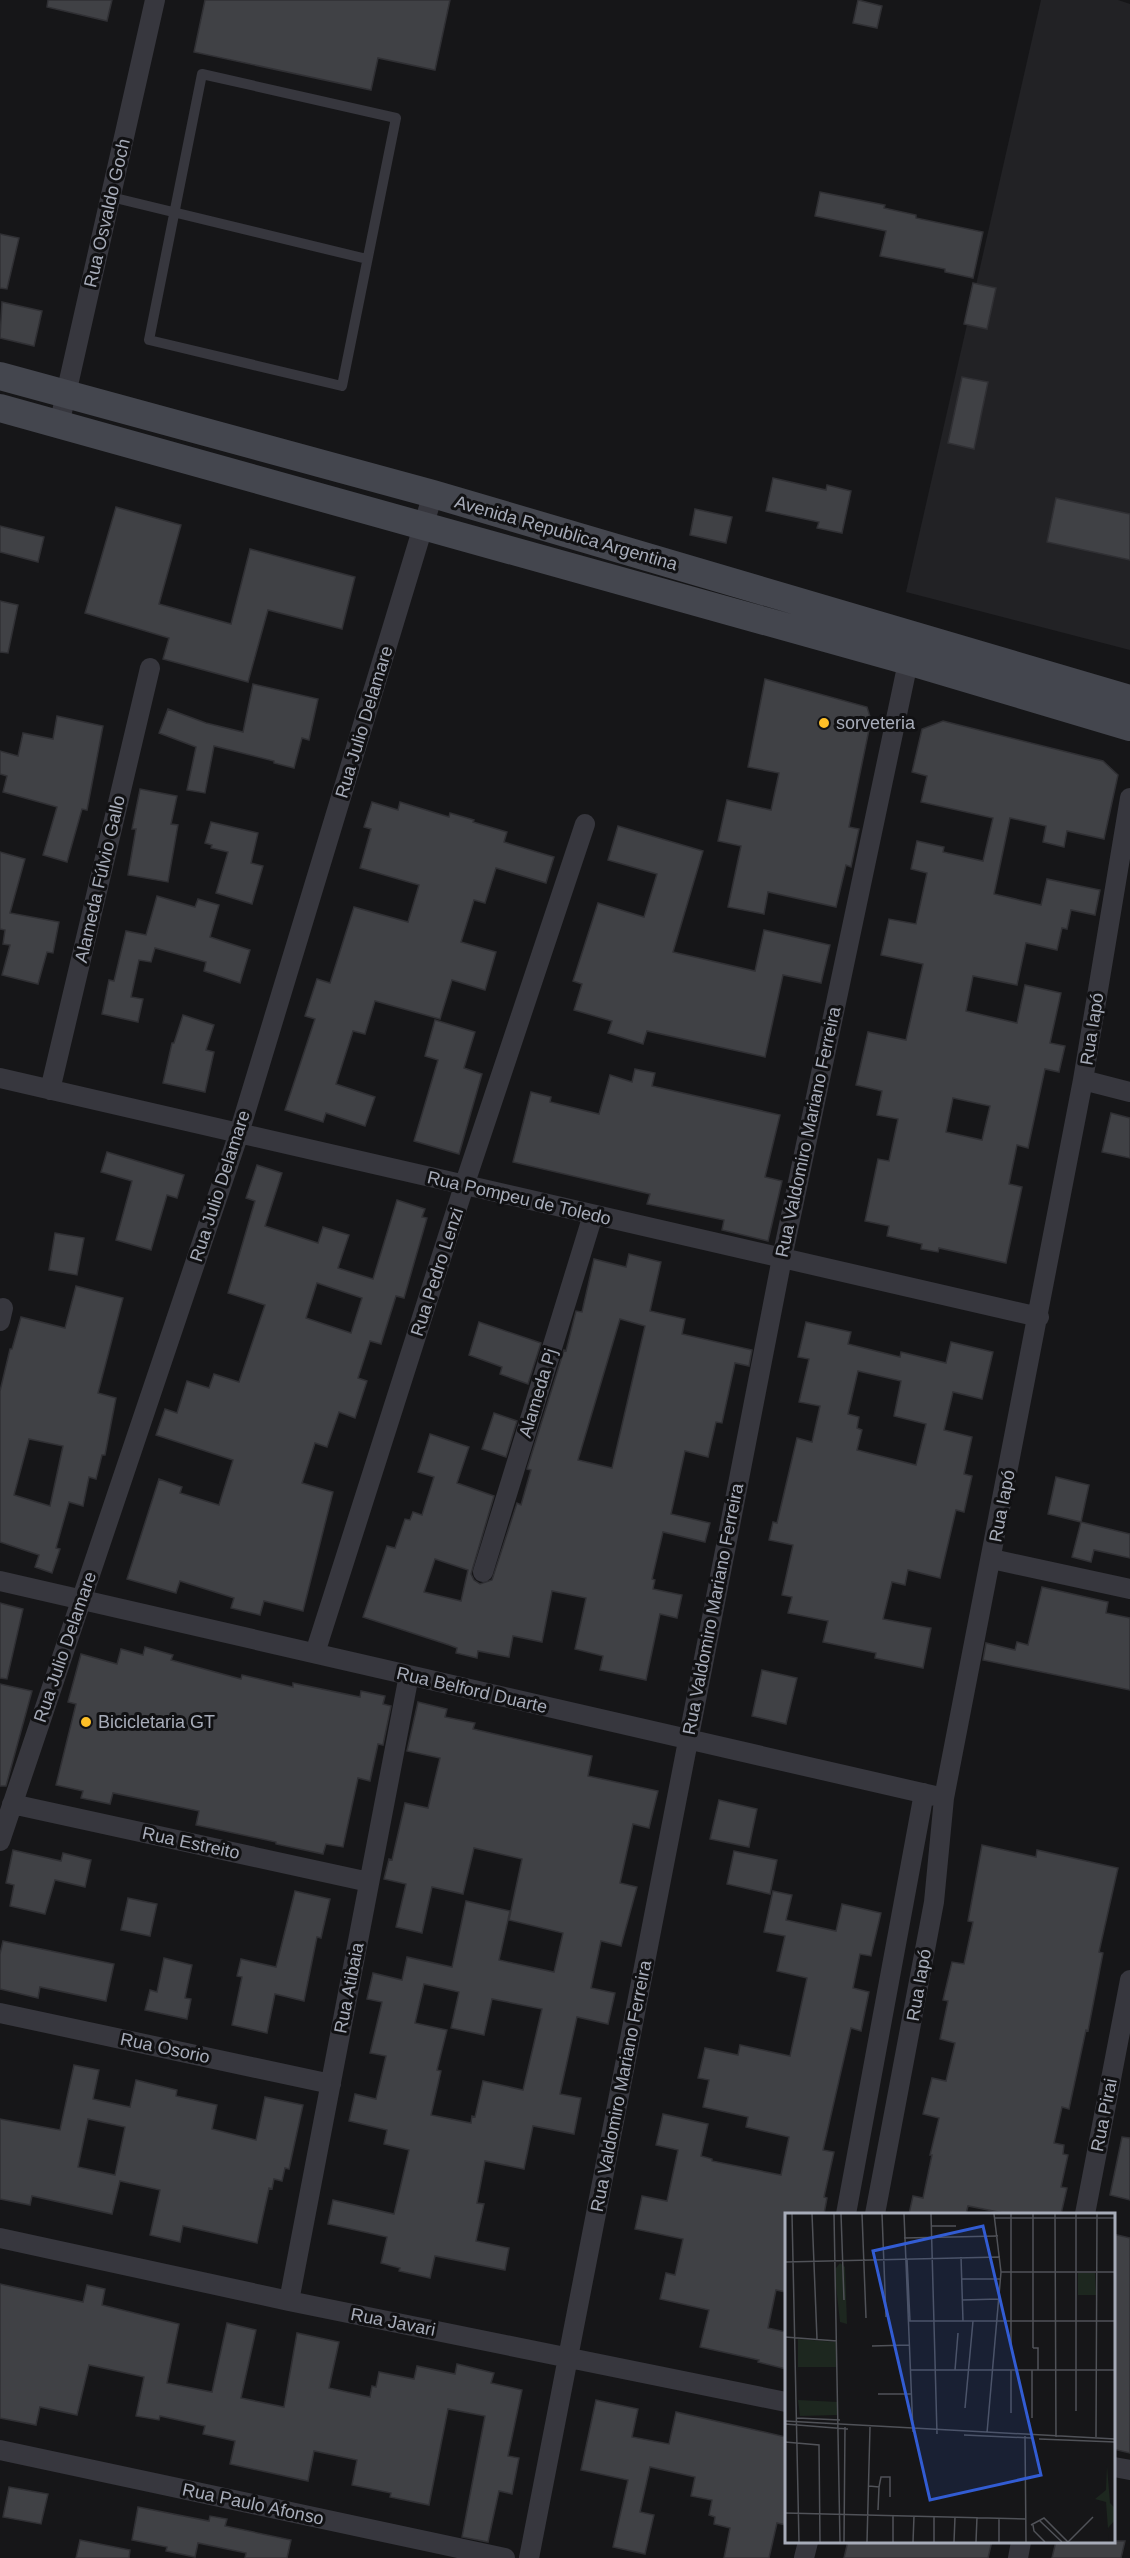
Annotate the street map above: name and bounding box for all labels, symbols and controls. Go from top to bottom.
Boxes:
street label: Rua Osvaldo Goch [80,137,134,289]
street label: Avenida Republica Argentina [452,492,681,575]
street label: Rua Julio Delamare [331,643,397,801]
place label: sorveteria [836,713,916,733]
marker: sorveteria [817,716,831,730]
street label: Alameda Fúlvio Gallo [71,793,129,965]
street label: Rua Iapó [1076,991,1108,1067]
street label: Rua Valdomiro Mariano Ferreira [772,1004,845,1259]
street label: Rua Julio Delamare [186,1108,254,1264]
street label: Rua Pompeu de Toledo [425,1167,613,1229]
street label: Rua Pedro Lenzi [407,1205,467,1339]
street label: Alameda Pj [515,1346,561,1440]
street label: Rua Iapó [985,1468,1019,1544]
street label: Rua Valdomiro Mariano Ferreira [679,1481,747,1736]
street label: Rua Julio Delamare [30,1569,100,1725]
street label: Rua Belford Duarte [395,1663,549,1717]
place label: Bicicletaria GT [98,1712,215,1732]
marker: Bicicletaria GT [79,1715,93,1729]
street label: Rua Estreito [140,1823,242,1863]
street label: Rua Atibaia [330,1940,368,2035]
street label: Rua Iapó [903,1947,935,2023]
street label: Rua Valdomiro Mariano Ferreira [587,1958,655,2213]
street label: Rua Osorio [118,2029,212,2067]
street label: Rua Pirai [1087,2077,1121,2153]
inset map [785,2213,1115,2543]
street label: Rua Javari [349,2304,437,2340]
street label: Rua Paulo Afonso [180,2479,326,2529]

